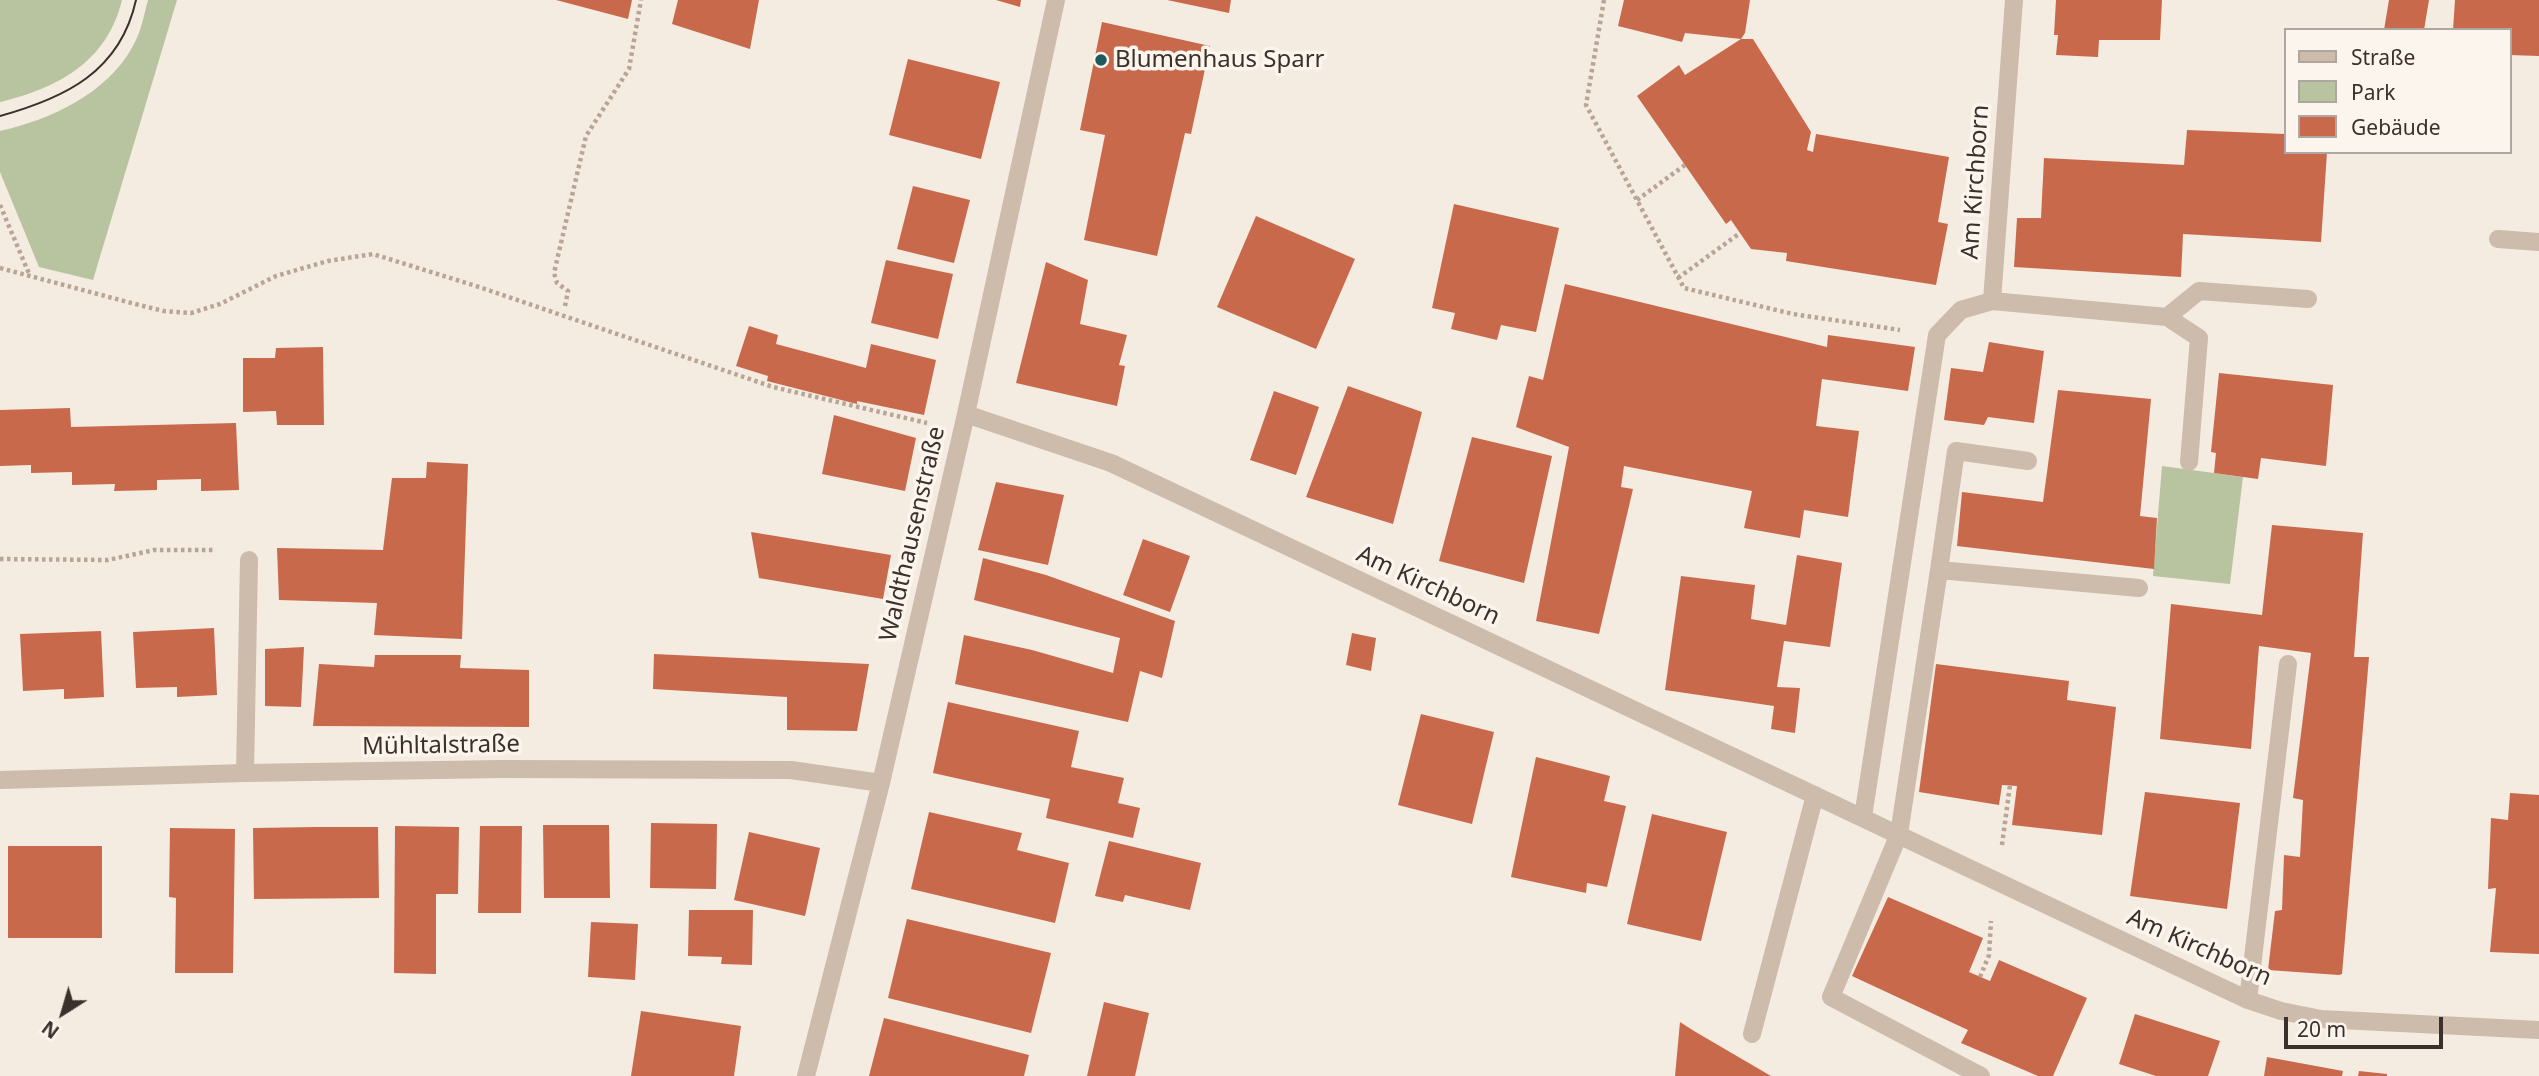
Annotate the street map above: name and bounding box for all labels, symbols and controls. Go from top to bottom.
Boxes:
legend [2284,28,2511,154]
text: Straße [2351,43,2415,71]
place label: Blumenhaus Sparr [1115,46,1325,74]
marker: Blumenhaus Sparr [1093,52,1109,68]
text: Park [2351,78,2395,106]
street label: Am Kirchborn [1956,104,1996,260]
text: Gebäude [2351,113,2441,141]
street label: Waldthausenstraße [874,424,952,644]
street label: Am Kirchborn [1352,540,1504,632]
street label: Mühltalstraße [362,730,520,762]
street label: Am Kirchborn [2122,903,2276,993]
north arrow [28,978,98,1048]
scale bar [2287,1002,2446,1046]
text: N [36,1015,64,1045]
text: 20 m [2297,1015,2346,1043]

